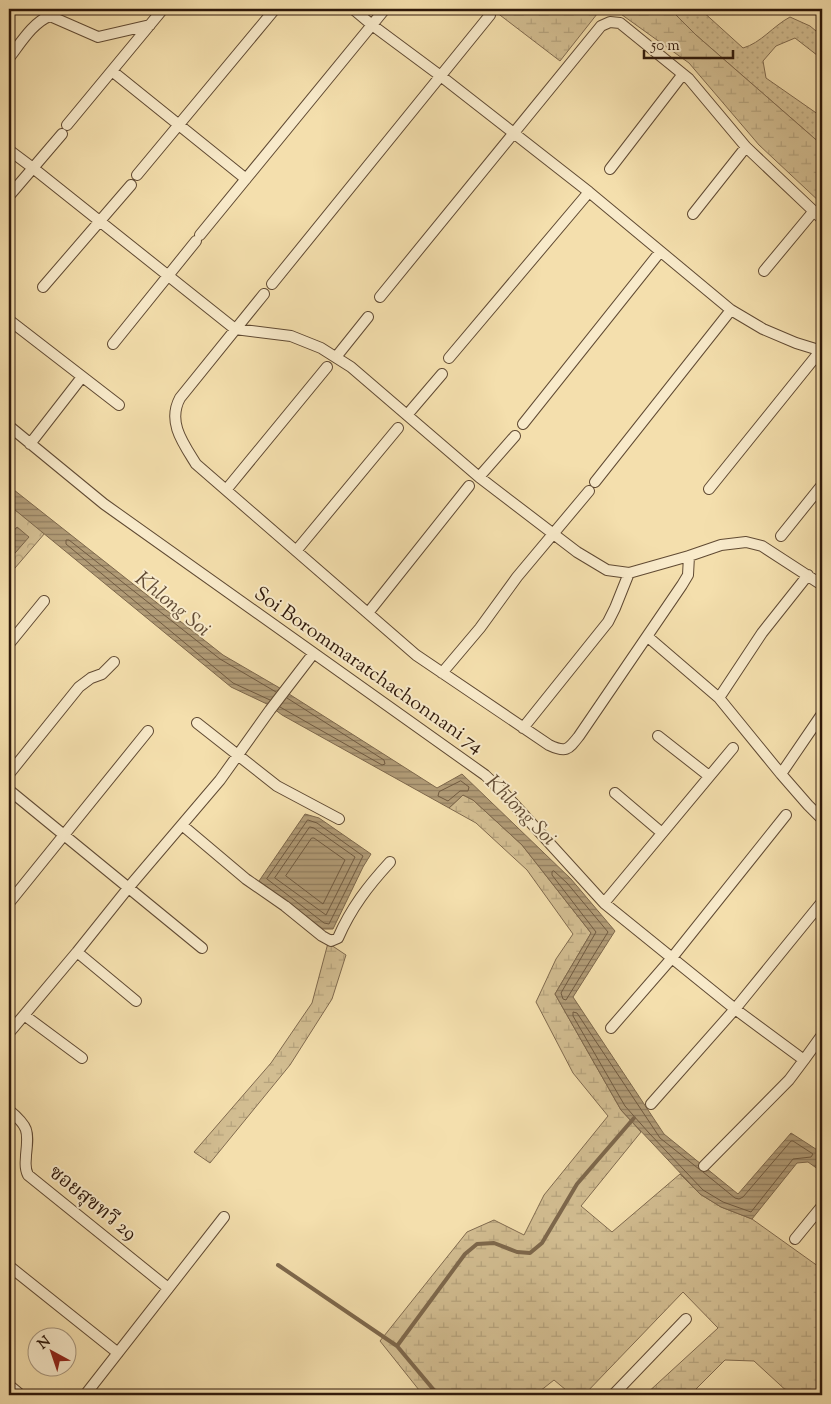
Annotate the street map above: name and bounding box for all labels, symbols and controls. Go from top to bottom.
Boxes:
scale bar [644,28,732,60]
text: 50 m [650,36,680,57]
water label: Khlong Soi [128,565,216,645]
street label: Soi Borommaratchachonnani 74 [247,580,489,762]
water label: Khlong Soi [478,769,562,853]
street label: ซอยสุขทวี 29 [42,1159,142,1249]
north arrow [28,1326,78,1376]
text: N [34,1332,56,1355]

